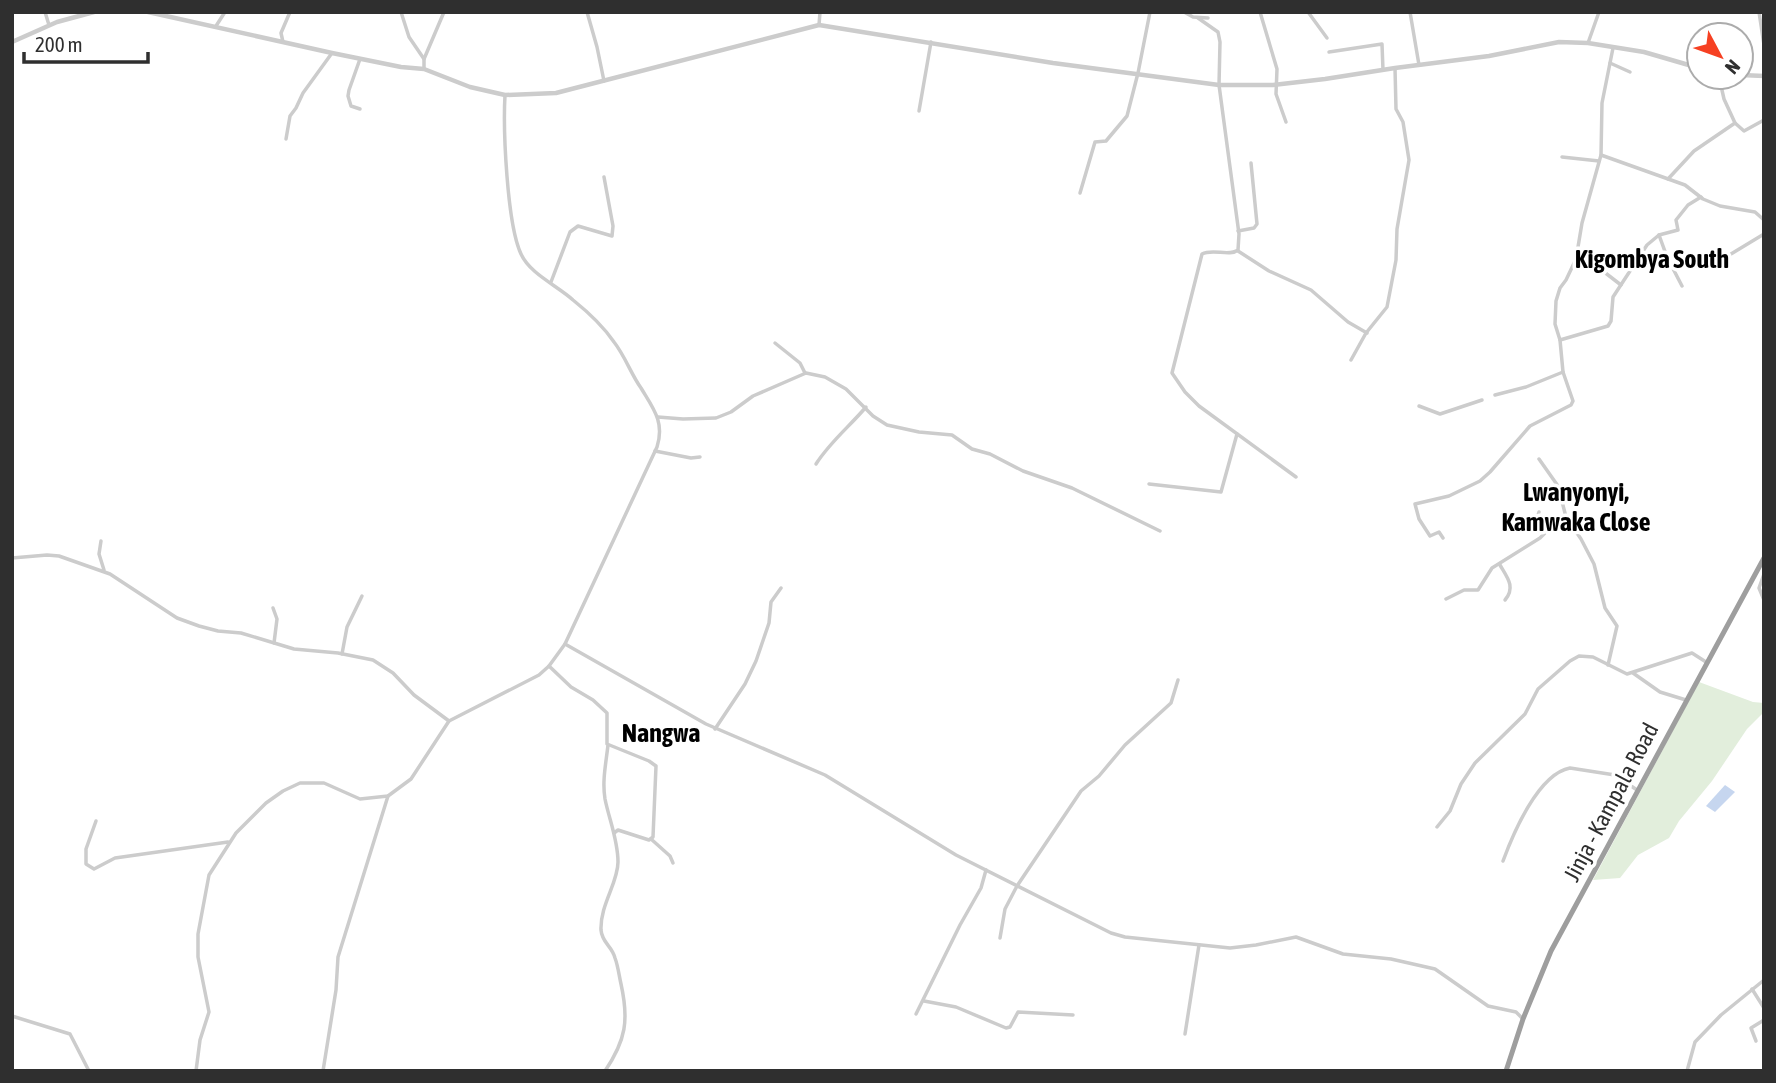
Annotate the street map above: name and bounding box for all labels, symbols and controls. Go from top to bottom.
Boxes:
scale bar [24,21,149,65]
north arrow [1685,21,1755,91]
text: 200 m [35,32,83,56]
text: N [1721,56,1745,79]
district label: Kigombya South [1575,244,1729,274]
district label: Lwanyonyi, Kamwaka Close [1501,477,1651,537]
district label: Nangwa [622,718,700,748]
street label: Jinja - Kampala Road [1558,718,1664,886]

